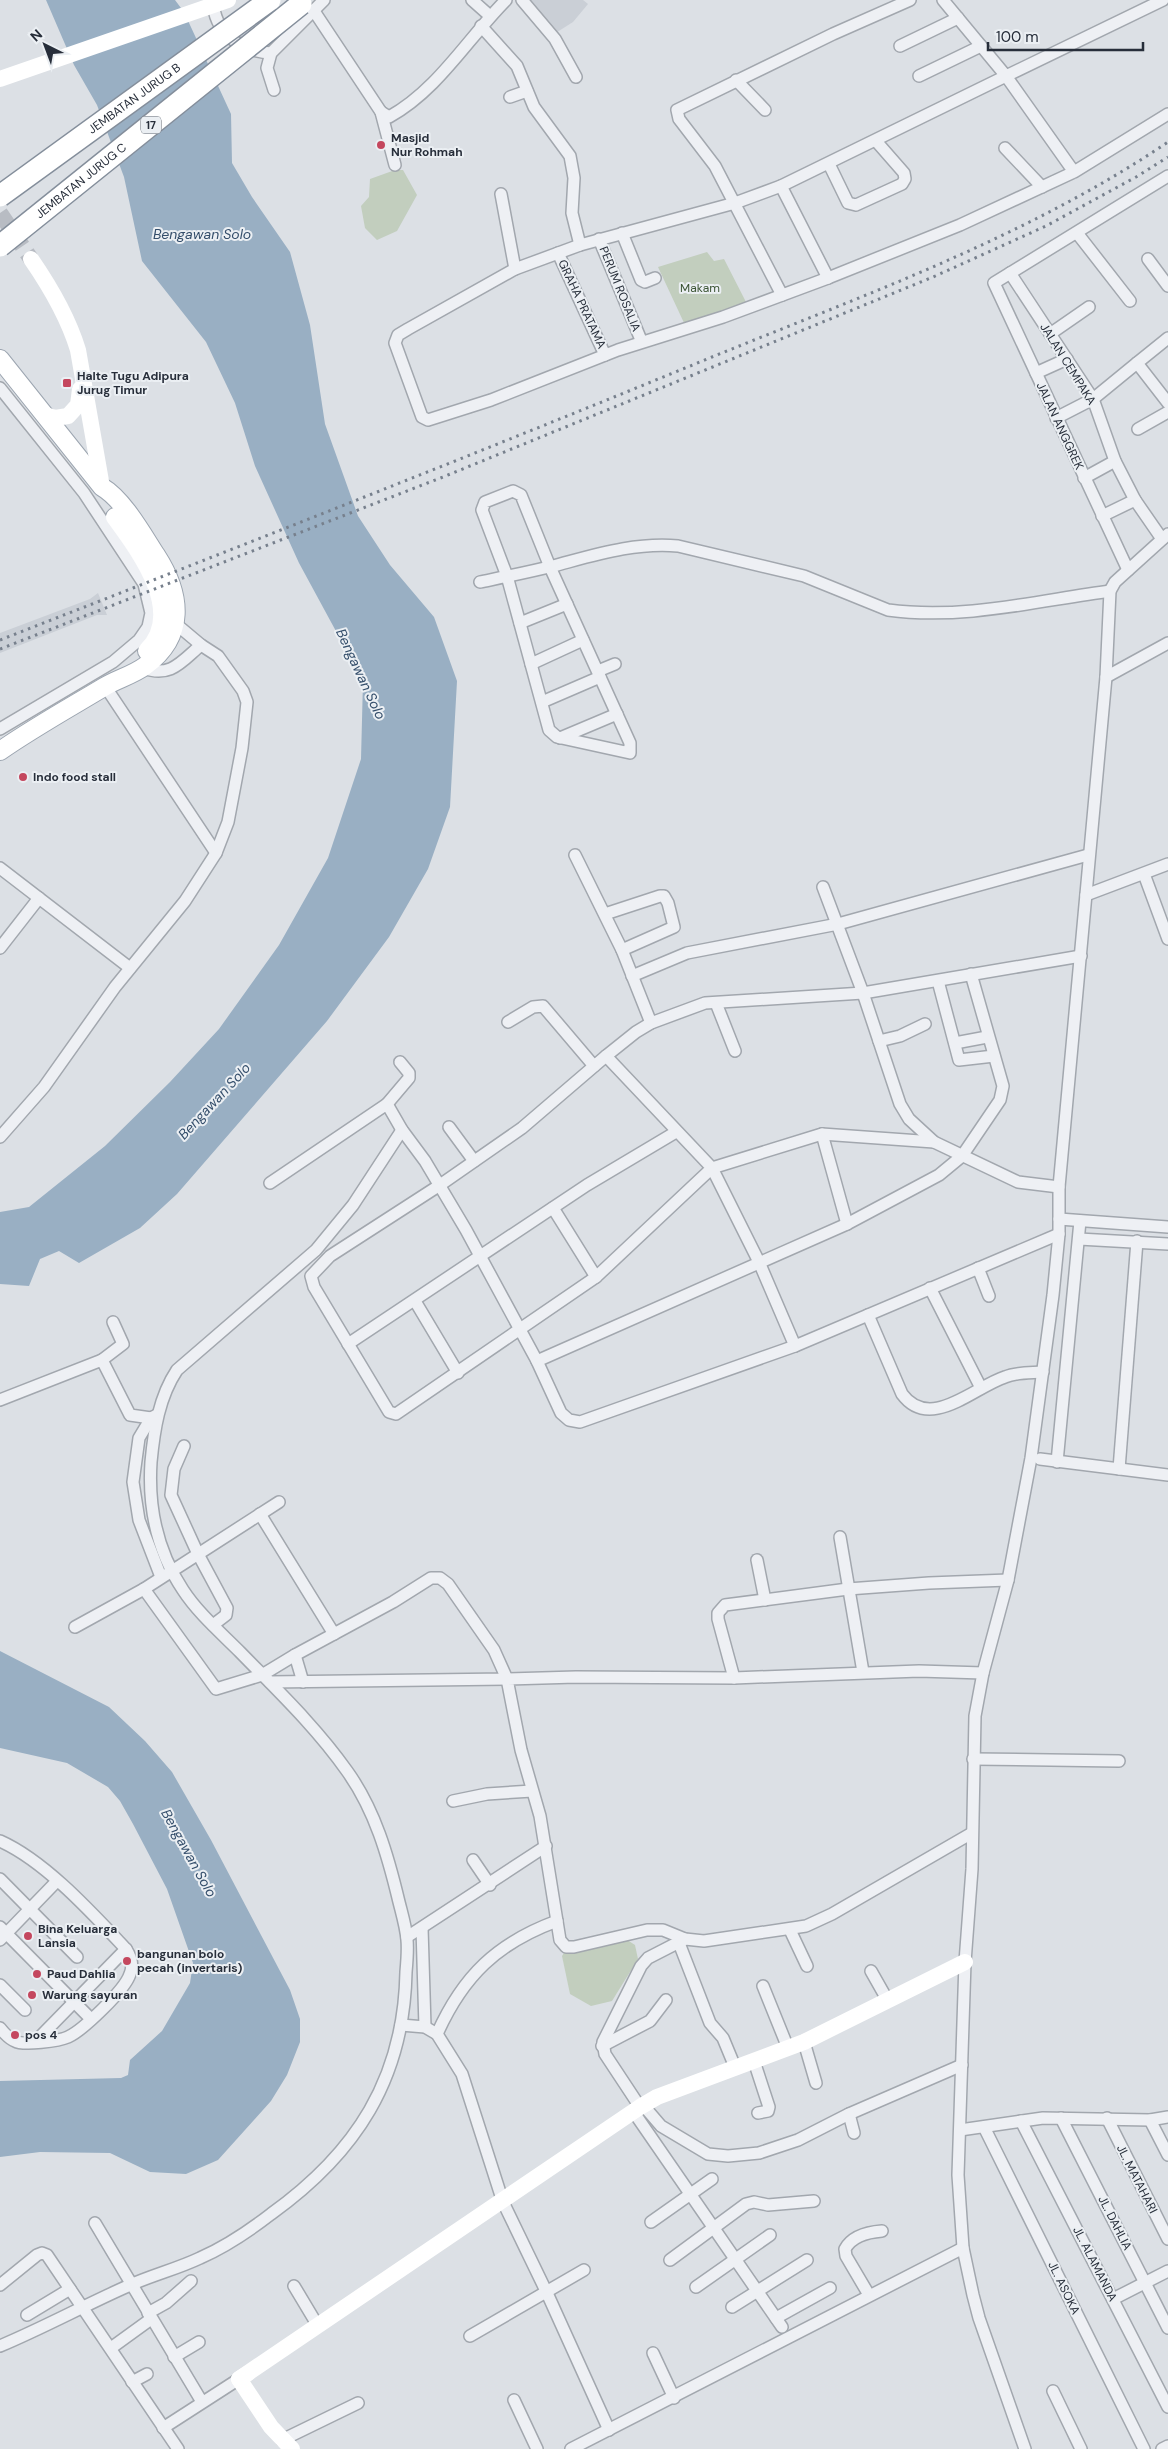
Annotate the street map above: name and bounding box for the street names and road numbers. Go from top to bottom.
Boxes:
street label: JEMBATAN JURUG B [85,59,184,137]
road number: 17 [141,116,161,134]
street label: JEMBATAN JURUG C [32,139,130,222]
street label: PERUM ROSALIA [596,244,644,334]
street label: GRAHA PRATAMA [554,257,610,351]
street label: JALAN CEMPAKA [1036,320,1100,408]
street label: JALAN ANGGREK [1033,380,1087,472]
street label: JL. MATAHARI [1113,2142,1161,2216]
street label: JL. DAHLIA [1095,2193,1135,2253]
street label: JL. ALAMANDA [1069,2224,1121,2304]
street label: JL. ASOKA [1044,2259,1084,2317]

